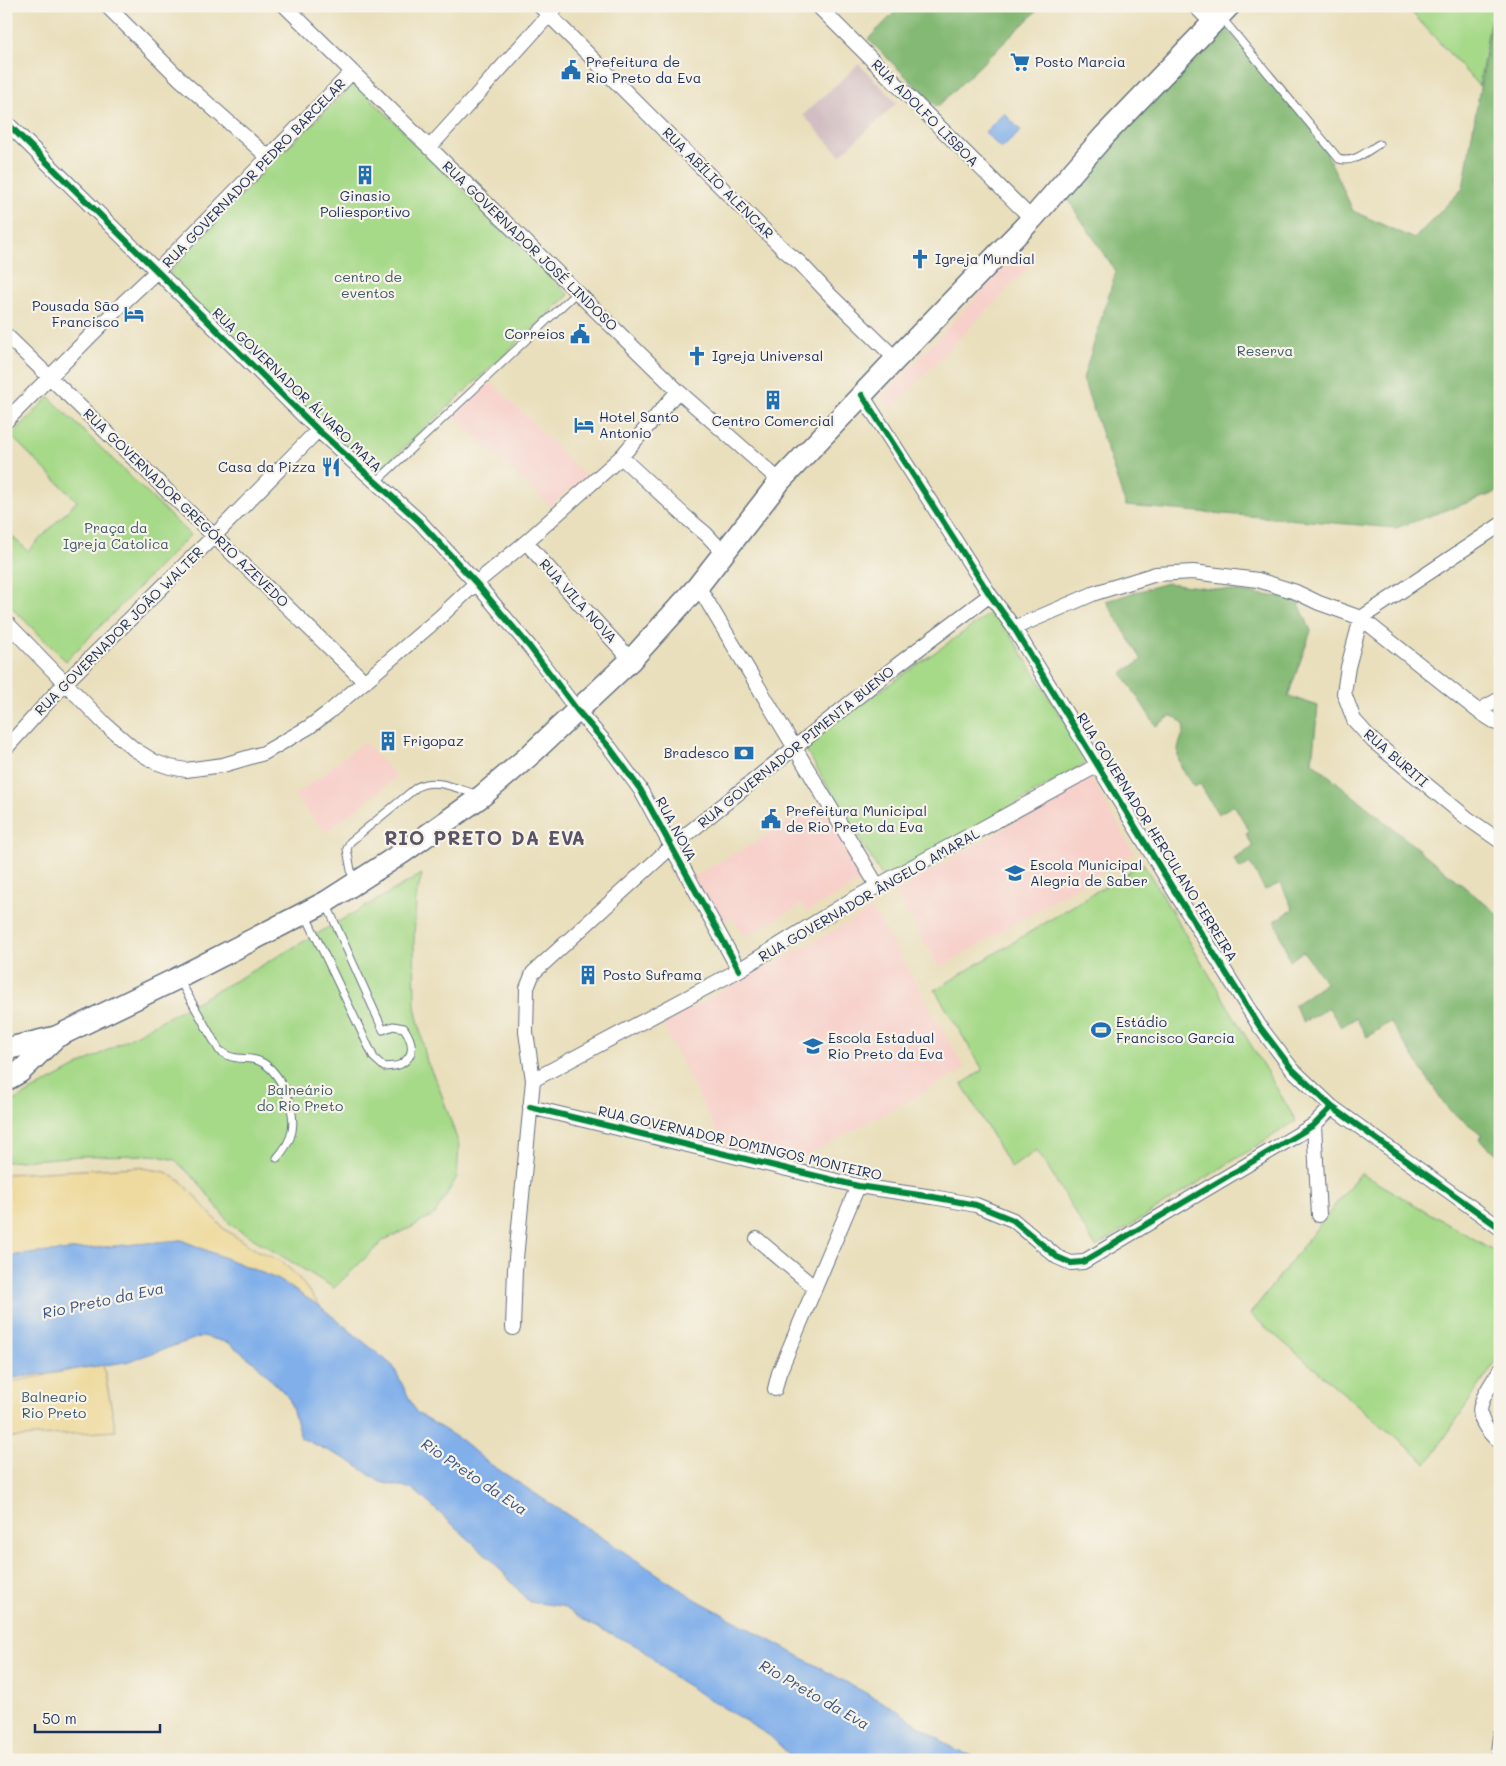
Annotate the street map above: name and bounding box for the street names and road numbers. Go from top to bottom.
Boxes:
street label: RUA ADOLFO LISBOA [868,55,983,170]
street label: RUA GOVERNADOR PEDRO BARCELAR [158,74,349,271]
street label: RUA ABÍLIO ALENCAR [659,123,778,242]
street label: RUA GOVERNADOR JOSÉ LINDOSO [439,157,622,335]
street label: RUA GOVERNADOR ÁLVARO MAIA [208,303,386,476]
street label: RUA GOVERNADOR GREGÓRIO AZEVEDO [80,404,293,611]
street label: RUA GOVERNADOR JOÃO WALTER [30,542,207,719]
street label: RUA VILA NOVA [535,554,621,647]
street label: RUA GOVERNADOR PIMENTA BUENO [693,661,898,832]
street label: RUA GOVERNADOR HERCULANO FERREIRA [1073,709,1242,965]
street label: RUA BURITI [1360,724,1433,791]
street label: RUA NOVA [652,793,701,864]
street label: RUA GOVERNADOR ÂNGELO AMARAL [755,823,983,966]
street label: RUA GOVERNADOR DOMINGOS MONTEIRO [596,1101,884,1184]

